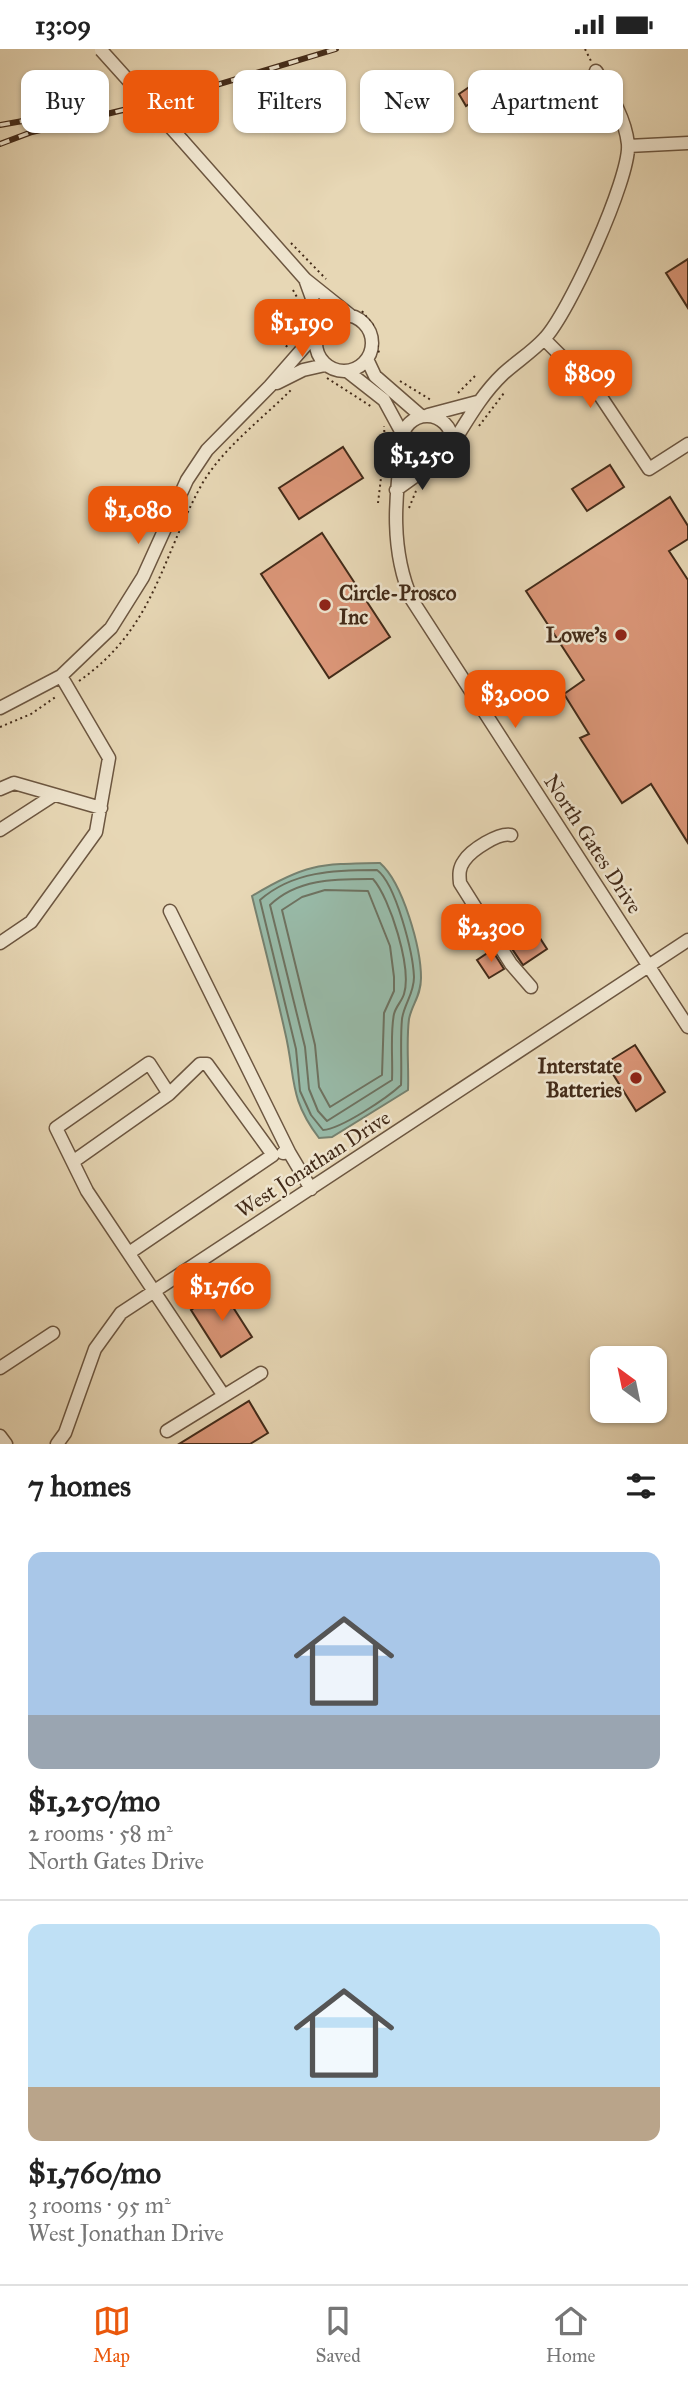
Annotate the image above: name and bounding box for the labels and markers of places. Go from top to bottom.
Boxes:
pin: $1,190 [245,299,359,359]
pin: $809 [549,351,631,410]
pin: $1,250 [365,433,479,492]
pin: $1,080 [81,487,195,546]
place label: Circle-Prosco Inc [339,580,457,630]
marker: Circle-Prosco Inc [317,597,333,613]
place label: Lowe's [546,622,607,648]
marker: Lowe's [613,627,629,643]
pin: $3,000 [458,671,572,730]
pin: $2,300 [434,905,548,964]
place label: Interstate Batteries [538,1053,622,1103]
marker: Interstate Batteries [628,1070,644,1086]
pin: $1,760 [165,1263,279,1323]

